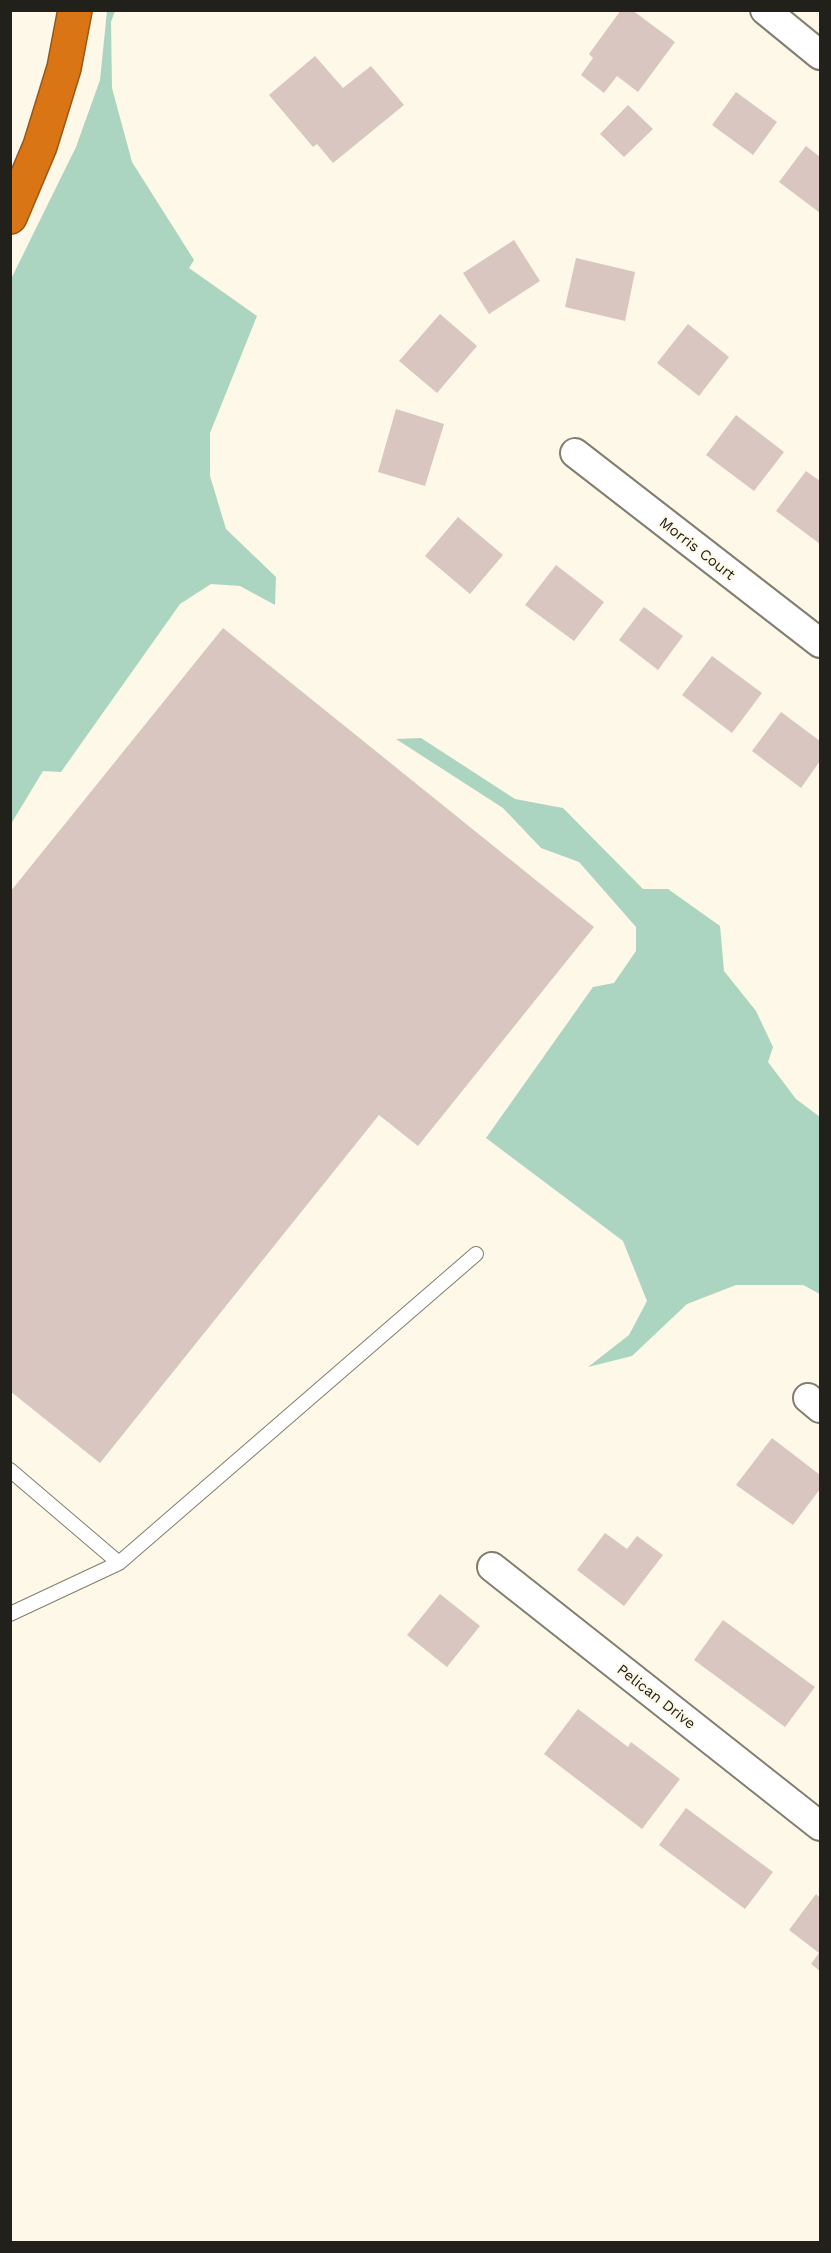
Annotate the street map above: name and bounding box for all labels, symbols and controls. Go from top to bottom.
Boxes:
street label: Morris Court [655,514,739,584]
street label: Pelican Drive [613,1661,699,1733]

